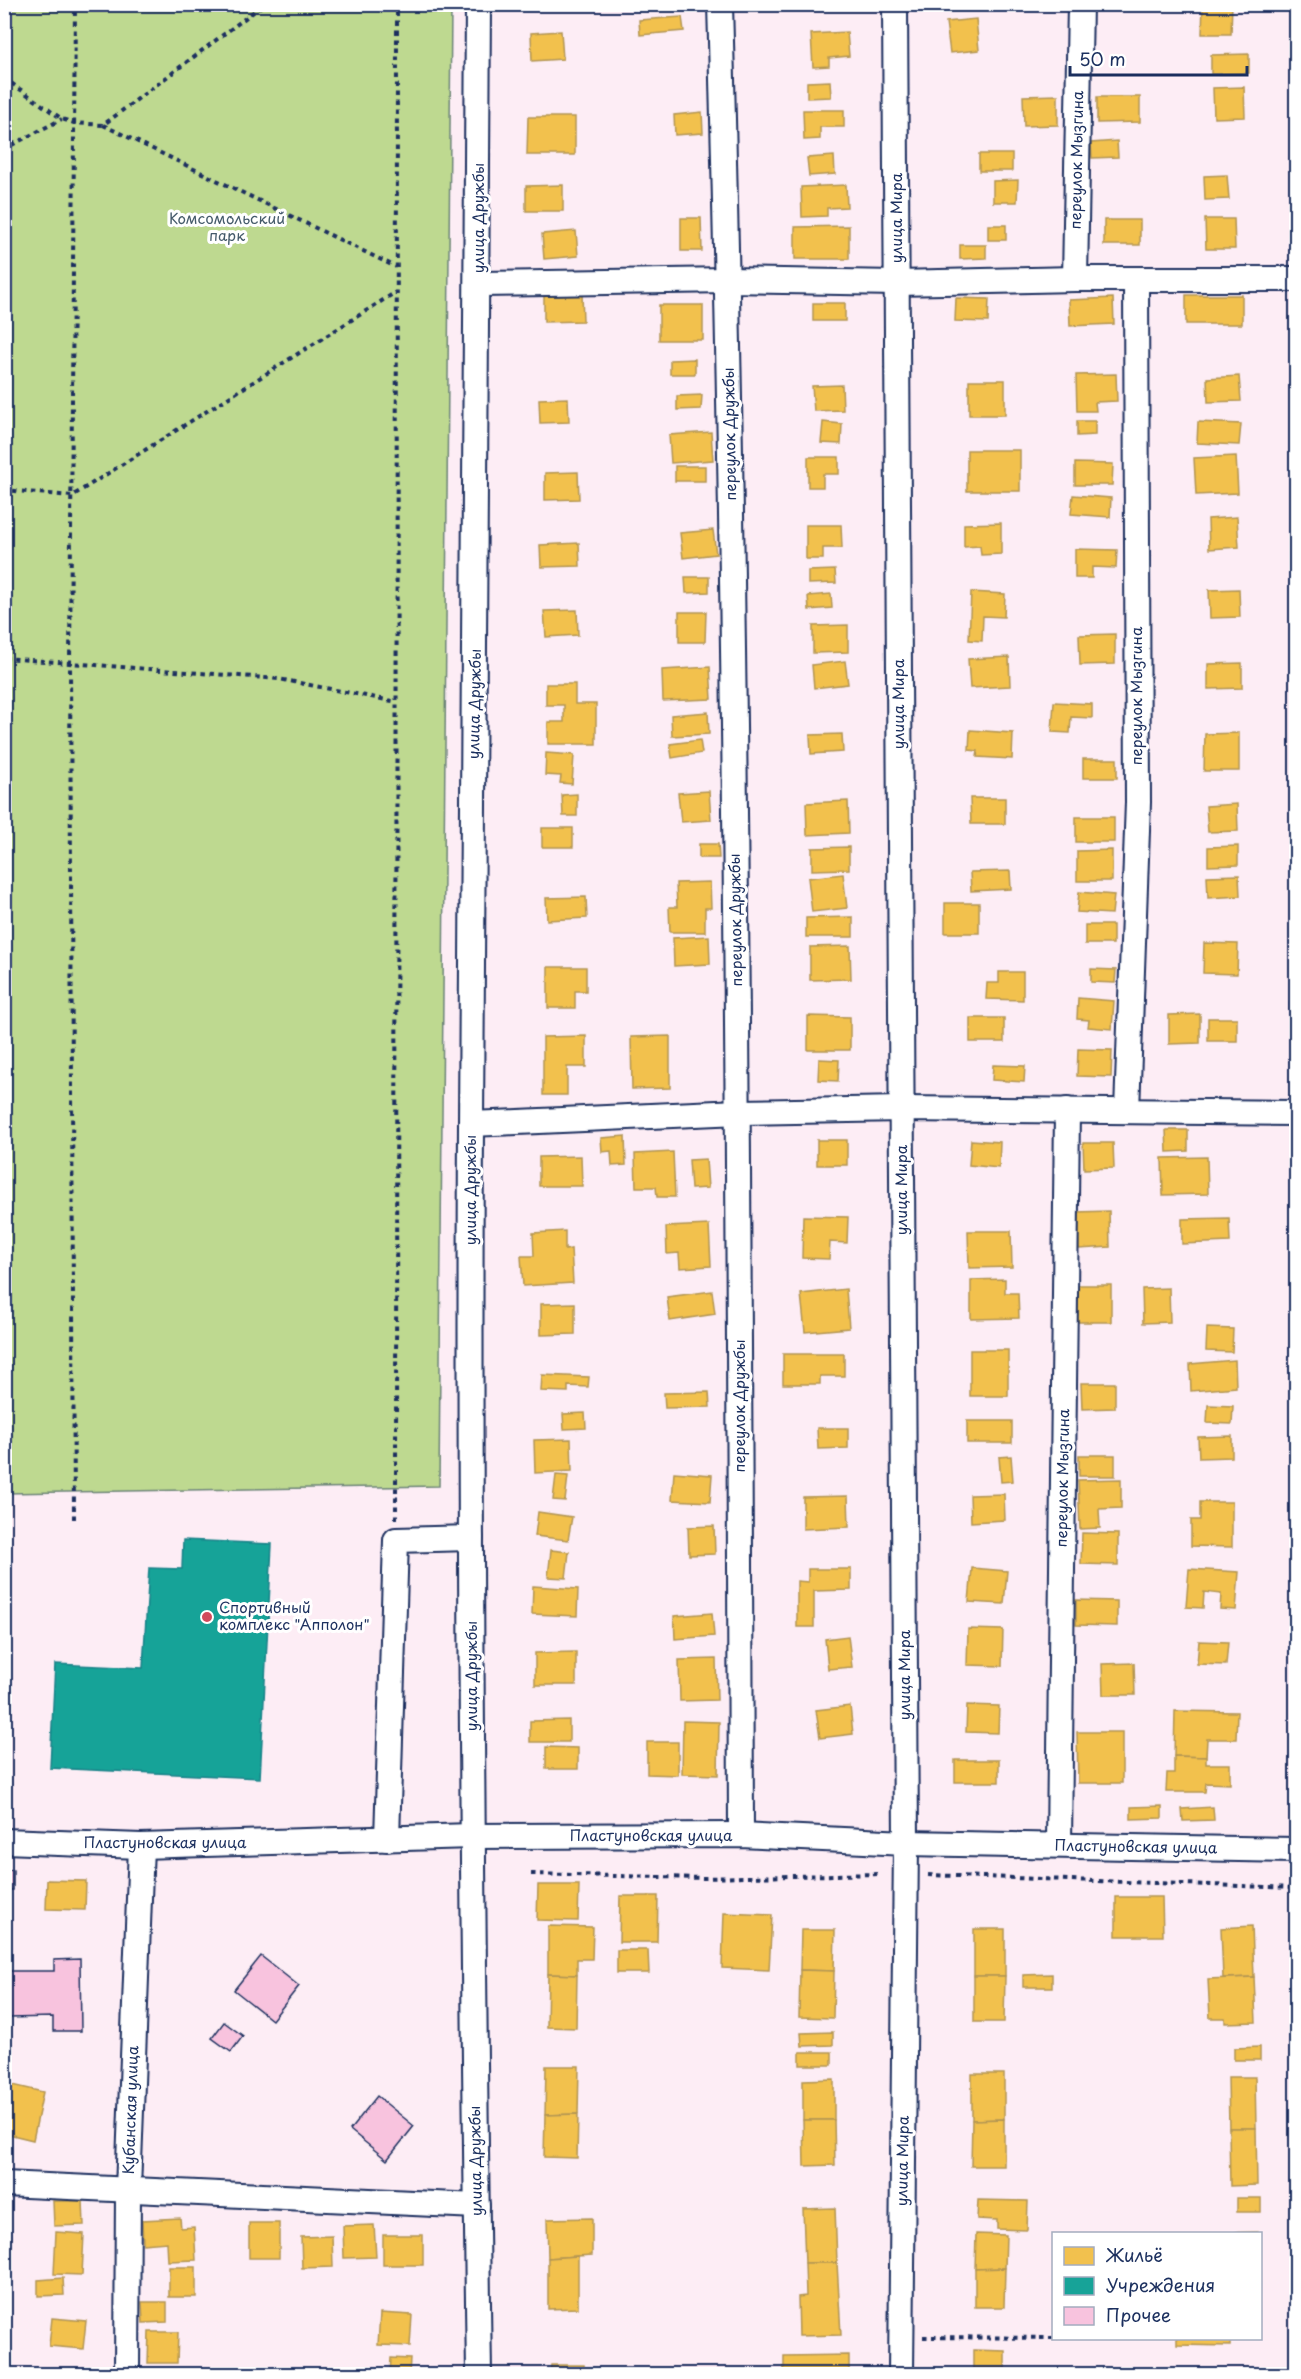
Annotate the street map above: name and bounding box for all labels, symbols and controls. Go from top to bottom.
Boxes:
scale bar [1070,39,1247,77]
text: 50 m [1079,45,1126,72]
street label: переулок Мызгина [1063,90,1088,229]
street label: улица Дружбы [466,163,489,273]
street label: улица Мира [884,172,907,263]
park label: Комсомольский парк [169,206,285,246]
street label: переулок Дружбы [716,367,741,501]
street label: переулок Мызгина [1124,626,1147,765]
street label: улица Дружбы [461,649,486,759]
street label: улица Мира [886,658,909,749]
street label: переулок Дружбы [722,853,747,987]
street label: улица Дружбы [458,1135,481,1245]
street label: улица Мира [889,1144,912,1235]
street label: переулок Дружбы [727,1339,750,1473]
street label: переулок Мызгина [1049,1408,1074,1547]
place label: Спортивный комплекс "Апполон" [219,1595,370,1635]
marker: Спортивный комплекс "Апполон" [200,1610,214,1624]
street label: улица Дружбы [459,1621,482,1731]
street label: улица Мира [892,1629,915,1720]
street label: Пластуновская улица [570,1823,733,1846]
street label: Пластуновская улица [84,1830,247,1853]
street label: Пластуновская улица [1054,1833,1218,1858]
street label: Кубанская улица [116,2045,143,2175]
street label: улица Дружбы [462,2106,487,2216]
street label: улица Мира [889,2115,914,2206]
legend [1052,2232,1262,2340]
text: Жильё [1105,2241,1163,2268]
text: Учреждения [1106,2271,1215,2298]
text: Прочее [1106,2301,1171,2328]

